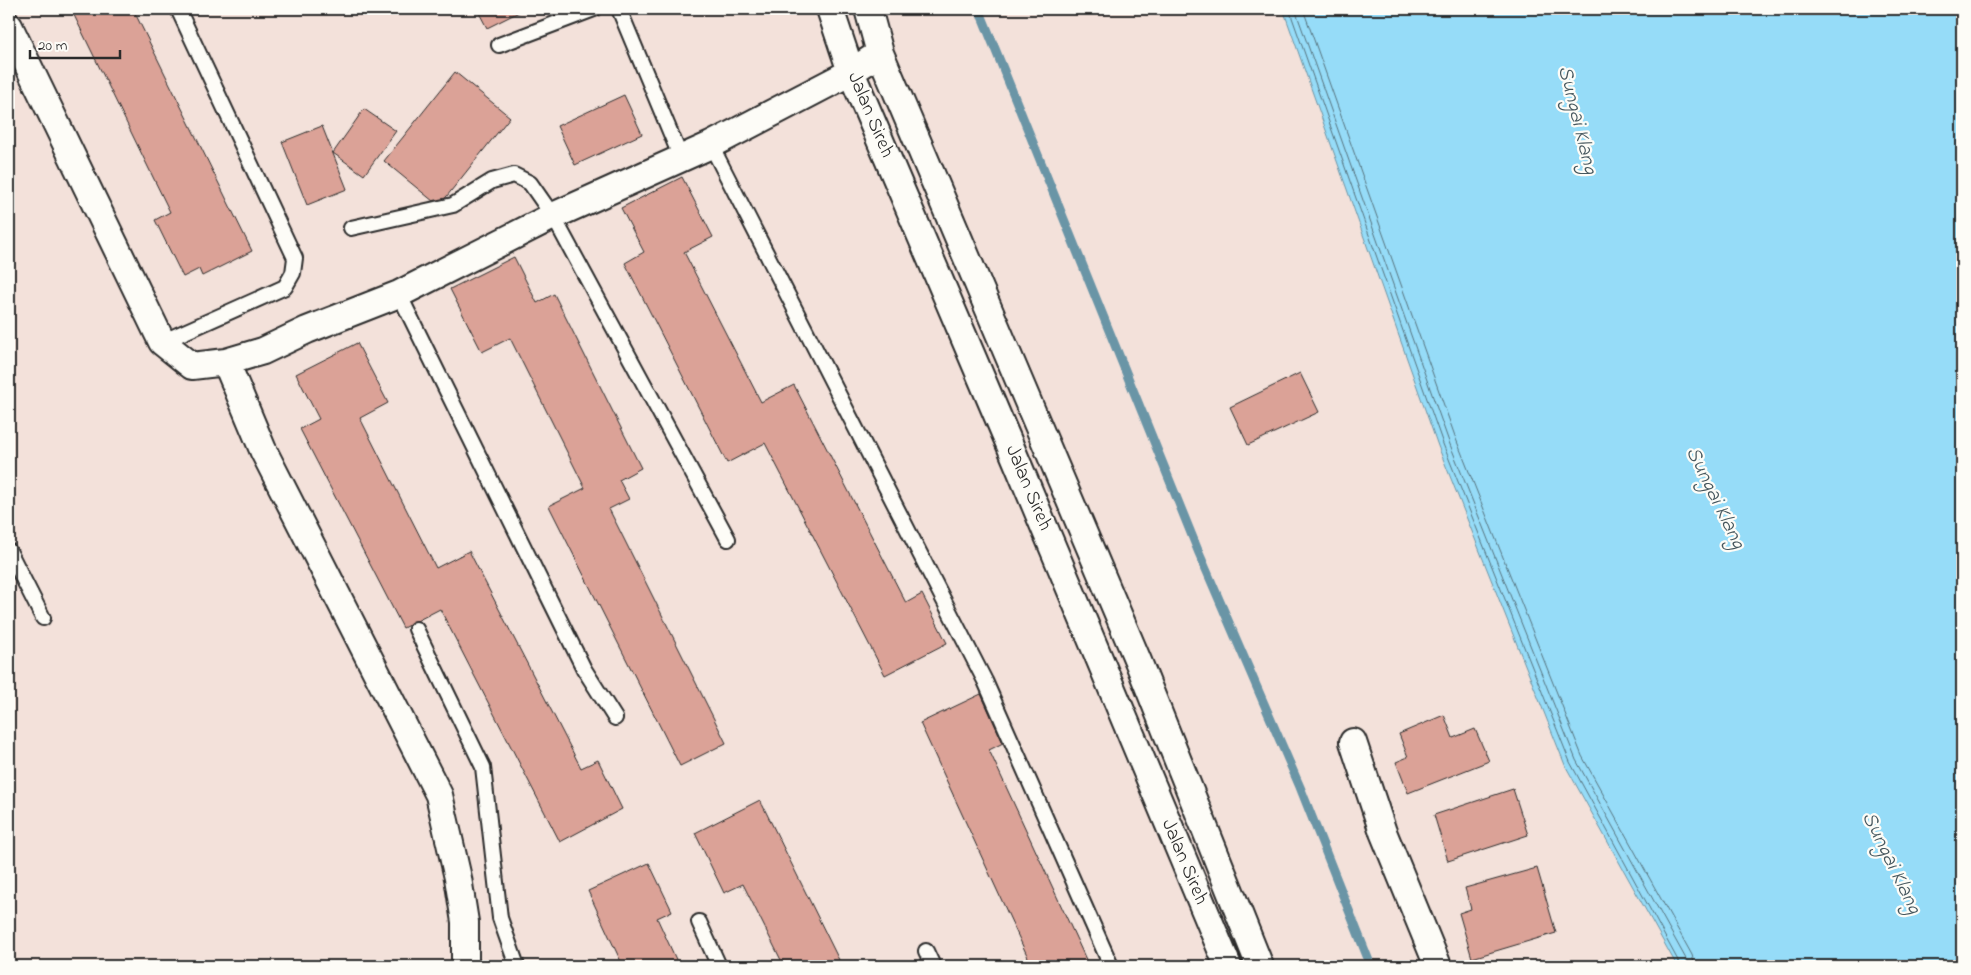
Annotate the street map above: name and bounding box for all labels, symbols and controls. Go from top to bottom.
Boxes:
scale bar [30,28,120,60]
text: 20 m [38,35,68,57]
water label: Sungai Klang [1548,63,1605,178]
street label: Jalan Sireh [839,68,901,162]
street label: Jalan Sireh [997,441,1059,535]
water label: Sungai Klang [1676,442,1753,555]
water label: Sungai Klang [1852,807,1929,920]
street label: Jalan Sireh [1153,815,1215,909]

